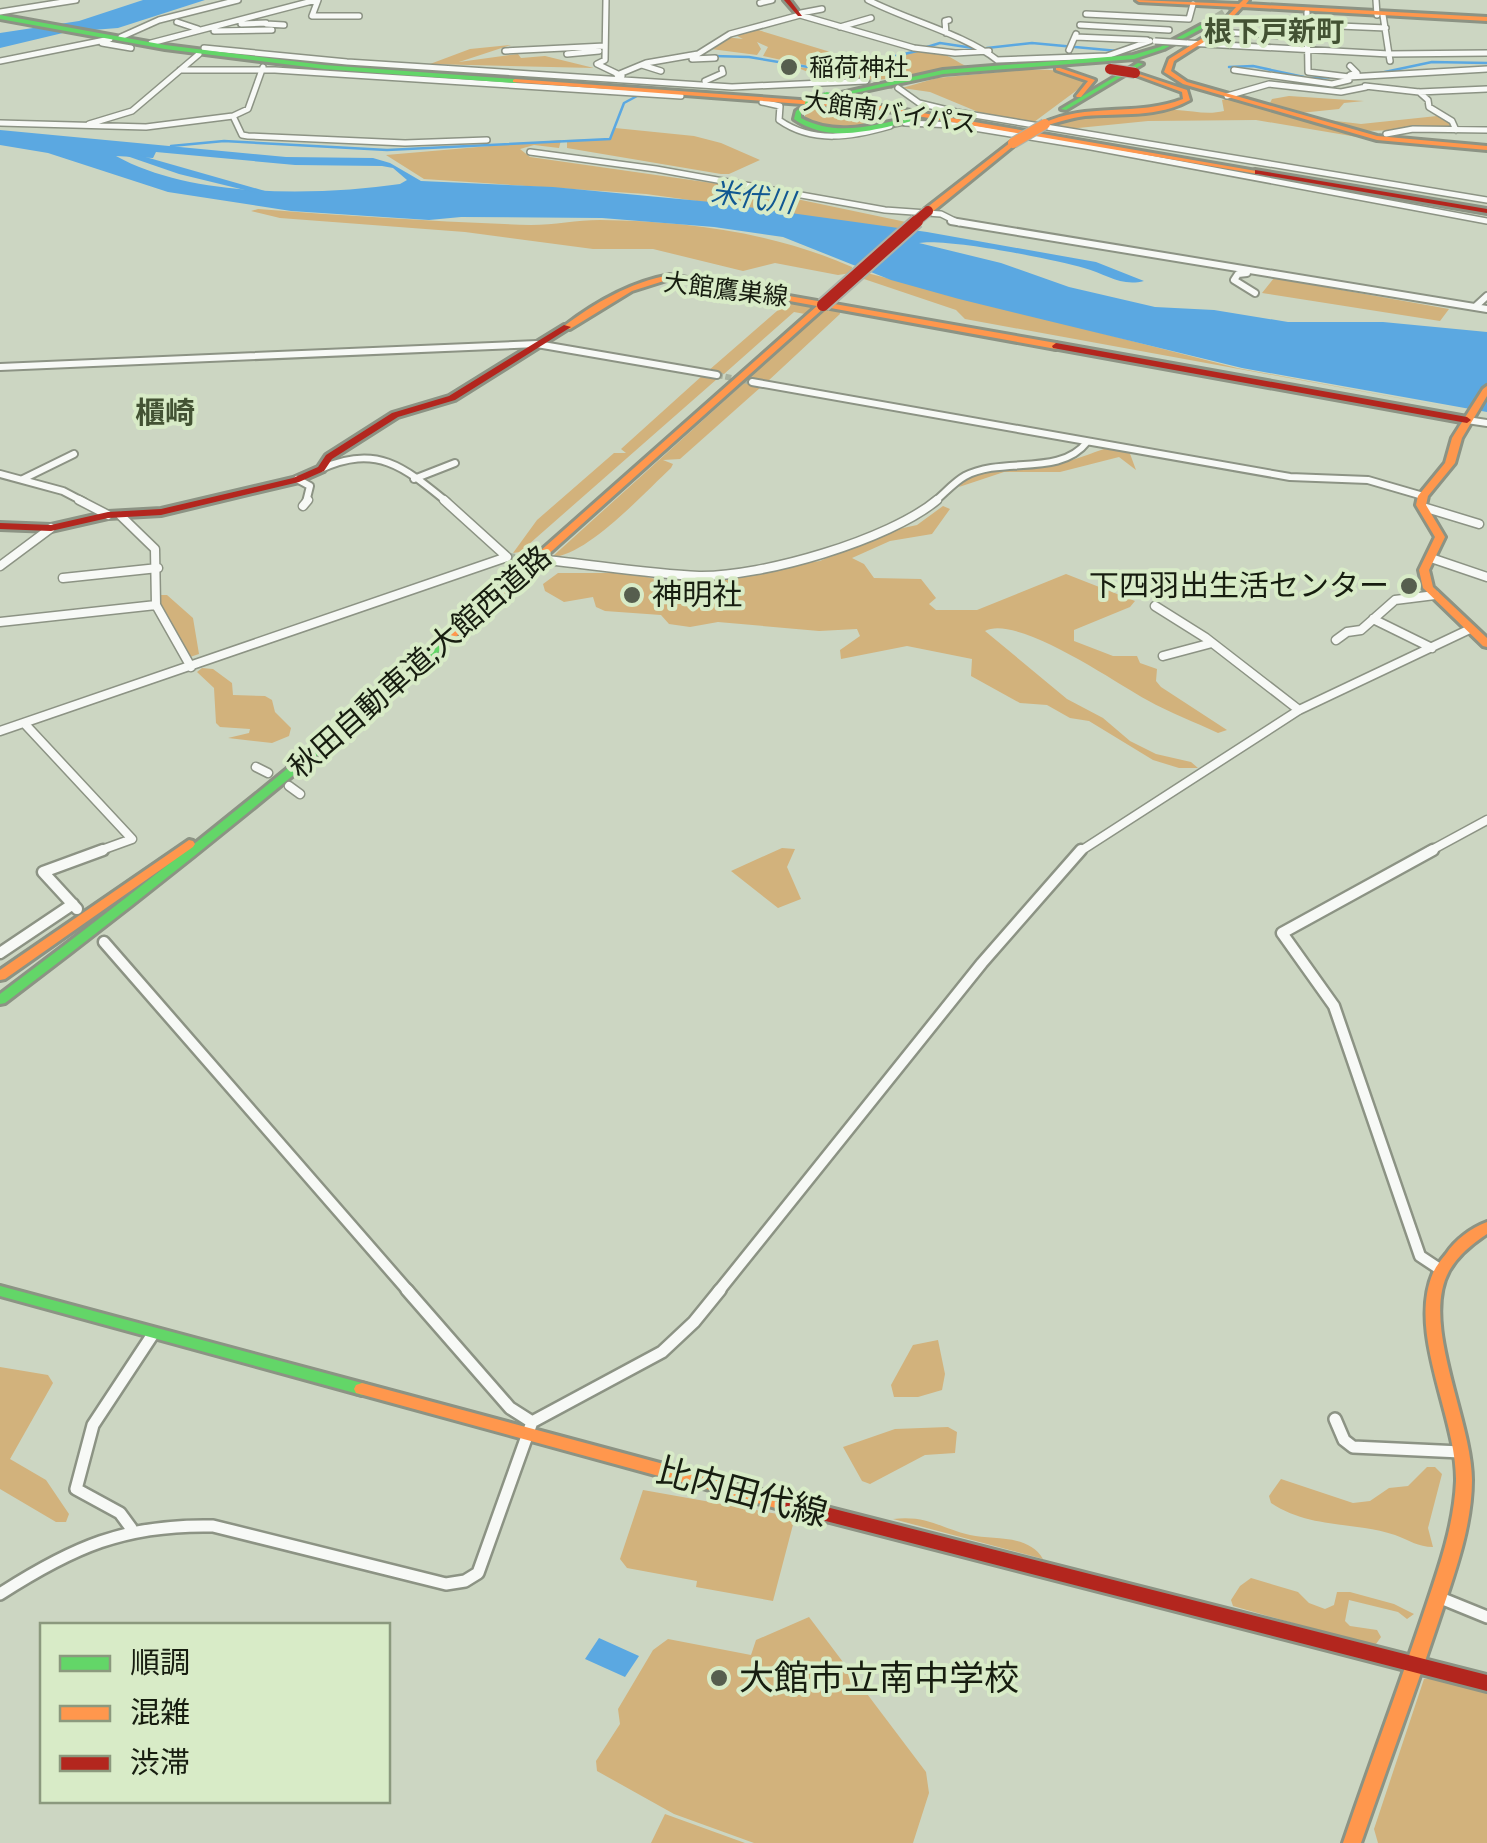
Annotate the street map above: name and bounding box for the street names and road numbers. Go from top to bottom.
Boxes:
street label: 大館南バイパス [802,86,978,138]
street label: 大館鷹巣線 [662,267,790,311]
street label: 秋田自動車道;大館西道路 [282,538,557,784]
street label: 比内田代線 [653,1449,832,1533]

